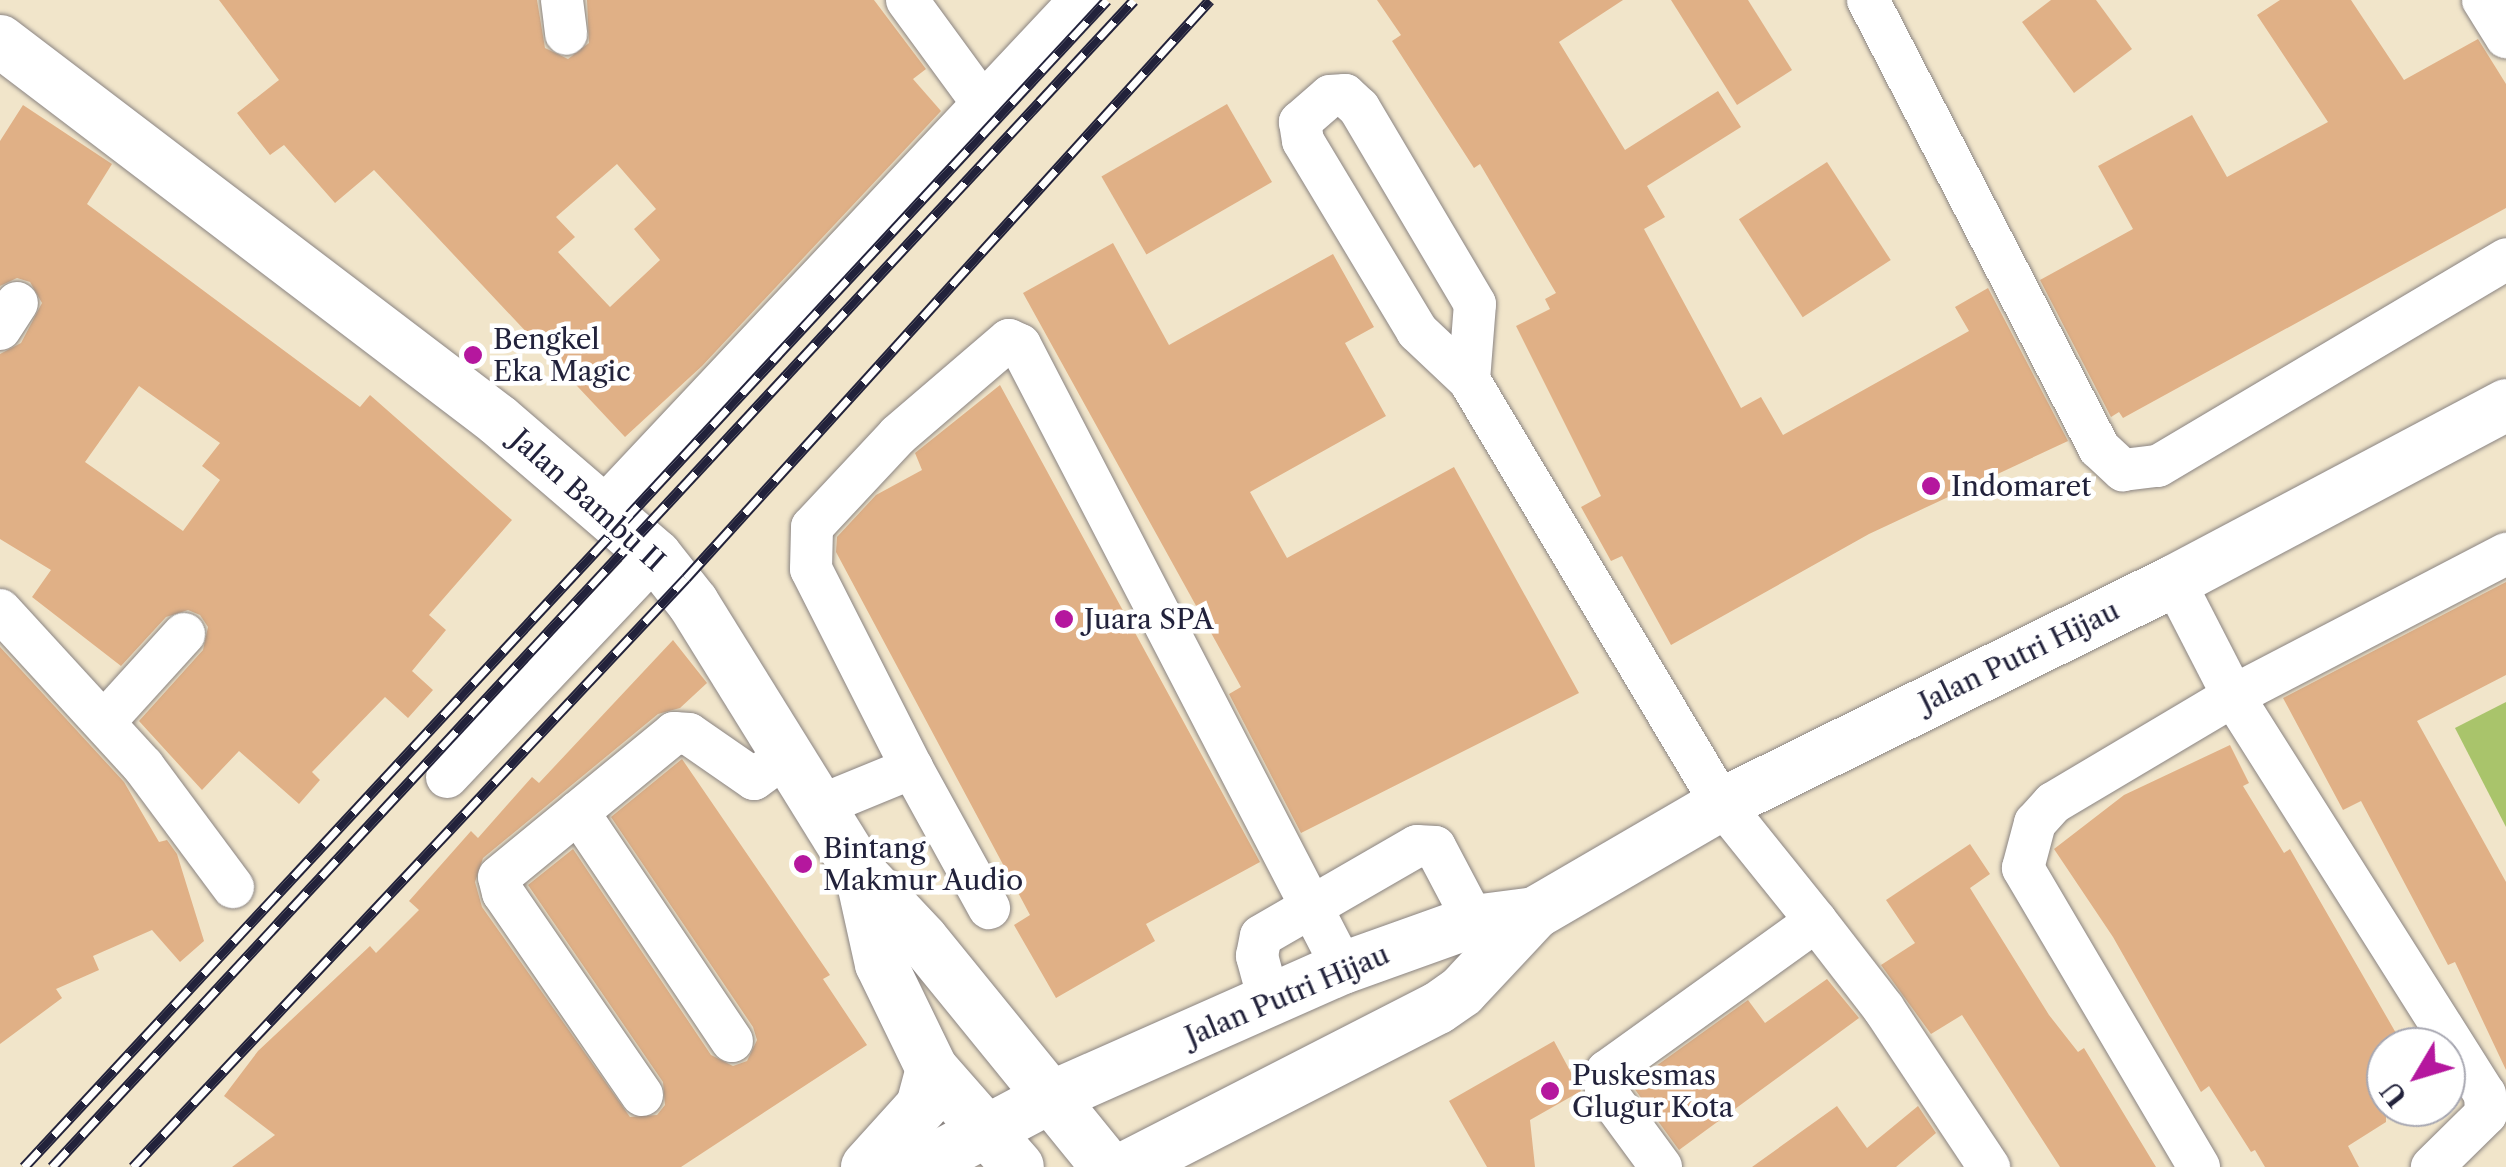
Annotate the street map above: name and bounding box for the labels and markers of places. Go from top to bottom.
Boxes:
place label: Bengkel Eka Magic [493,322,631,388]
marker: Bengkel Eka Magic [462,344,484,366]
place label: Indomaret [1951,469,2091,503]
marker: Indomaret [1920,475,1942,497]
place label: Juara SPA [1084,602,1214,636]
marker: Juara SPA [1053,608,1075,630]
place label: Bintang Makmur Audio [823,831,1025,897]
marker: Bintang Makmur Audio [792,853,814,875]
place label: Puskesmas Glugur Kota [1572,1058,1734,1124]
marker: Puskesmas Glugur Kota [1537,1078,1563,1104]

